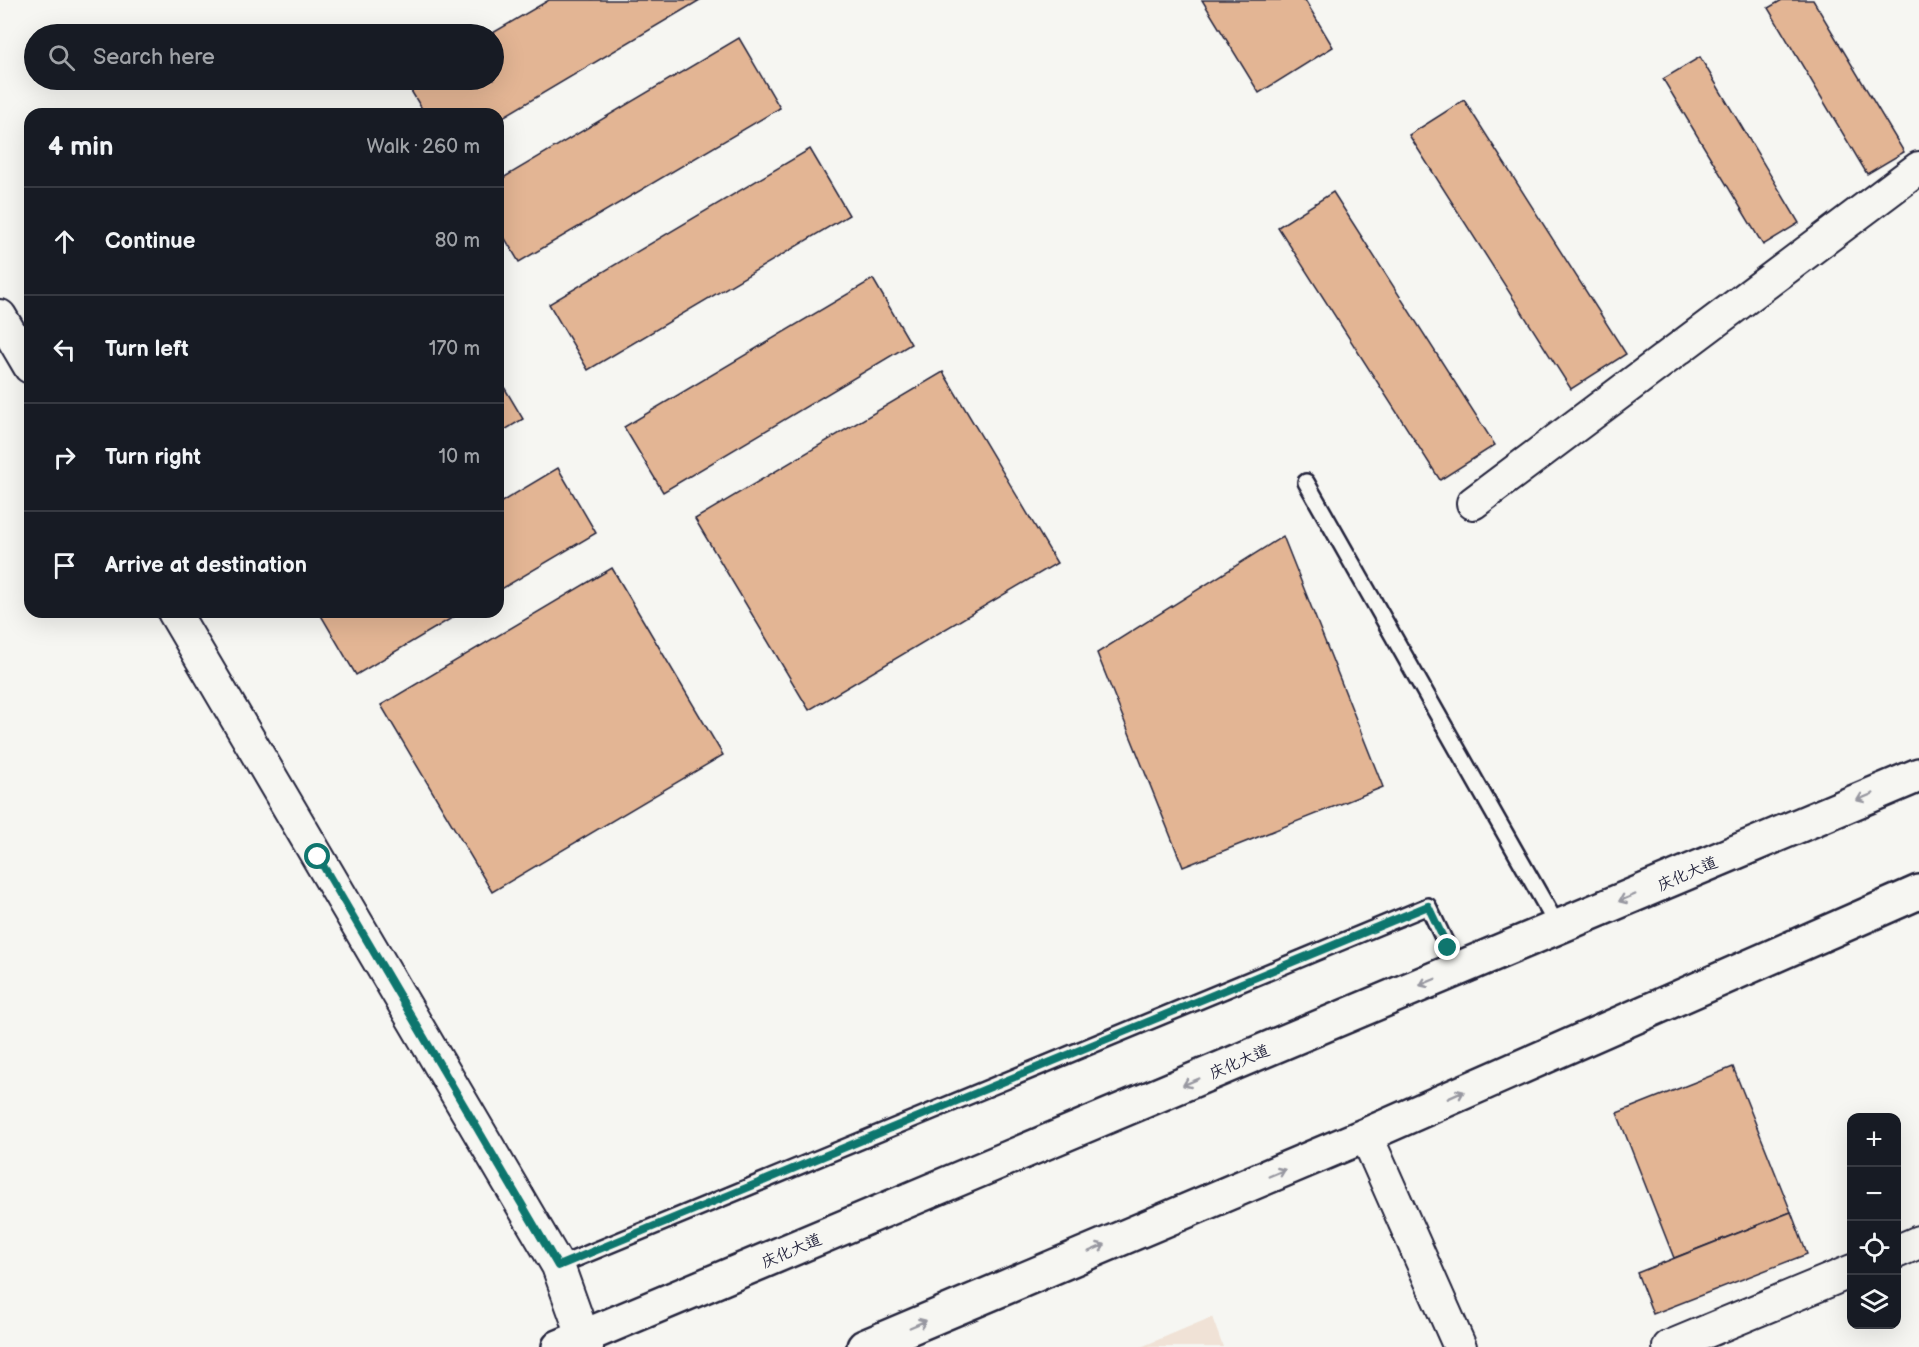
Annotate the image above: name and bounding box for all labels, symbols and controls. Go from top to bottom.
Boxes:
search box [24,24,504,90]
icon: search [45,41,78,74]
text: Search here [93,44,215,71]
text: 4 min [48,132,113,163]
text: Walk · 260 m [367,135,480,159]
icon: ahead [48,225,81,258]
text: Continue [105,228,195,255]
text: 80 m [435,229,480,253]
icon: left [48,333,81,366]
text: Turn left [105,336,189,363]
text: 170 m [429,337,480,361]
icon: right [48,441,81,474]
text: Turn right [105,444,201,471]
text: 10 m [439,445,480,469]
icon: arrive [48,549,81,582]
text: Arrive at destination [105,552,307,579]
one-way arrow [1856,792,1875,803]
route start [304,843,330,869]
street label: 庆化大道 [1654,853,1721,896]
one-way arrow [1619,893,1637,904]
route end [1434,934,1460,960]
one-way arrow [1420,977,1438,988]
street label: 庆化大道 [1206,1041,1273,1084]
one-way arrow [1182,1077,1200,1088]
one-way arrow [1447,1089,1465,1101]
map controls [1847,1113,1901,1329]
button: + [1847,1113,1901,1167]
one-way arrow [1268,1166,1286,1177]
button: − [1847,1167,1901,1221]
button: locate [1847,1221,1901,1275]
street label: 庆化大道 [758,1230,825,1273]
one-way arrow [1088,1242,1106,1253]
button: layers [1847,1275,1901,1329]
one-way arrow [908,1318,926,1329]

